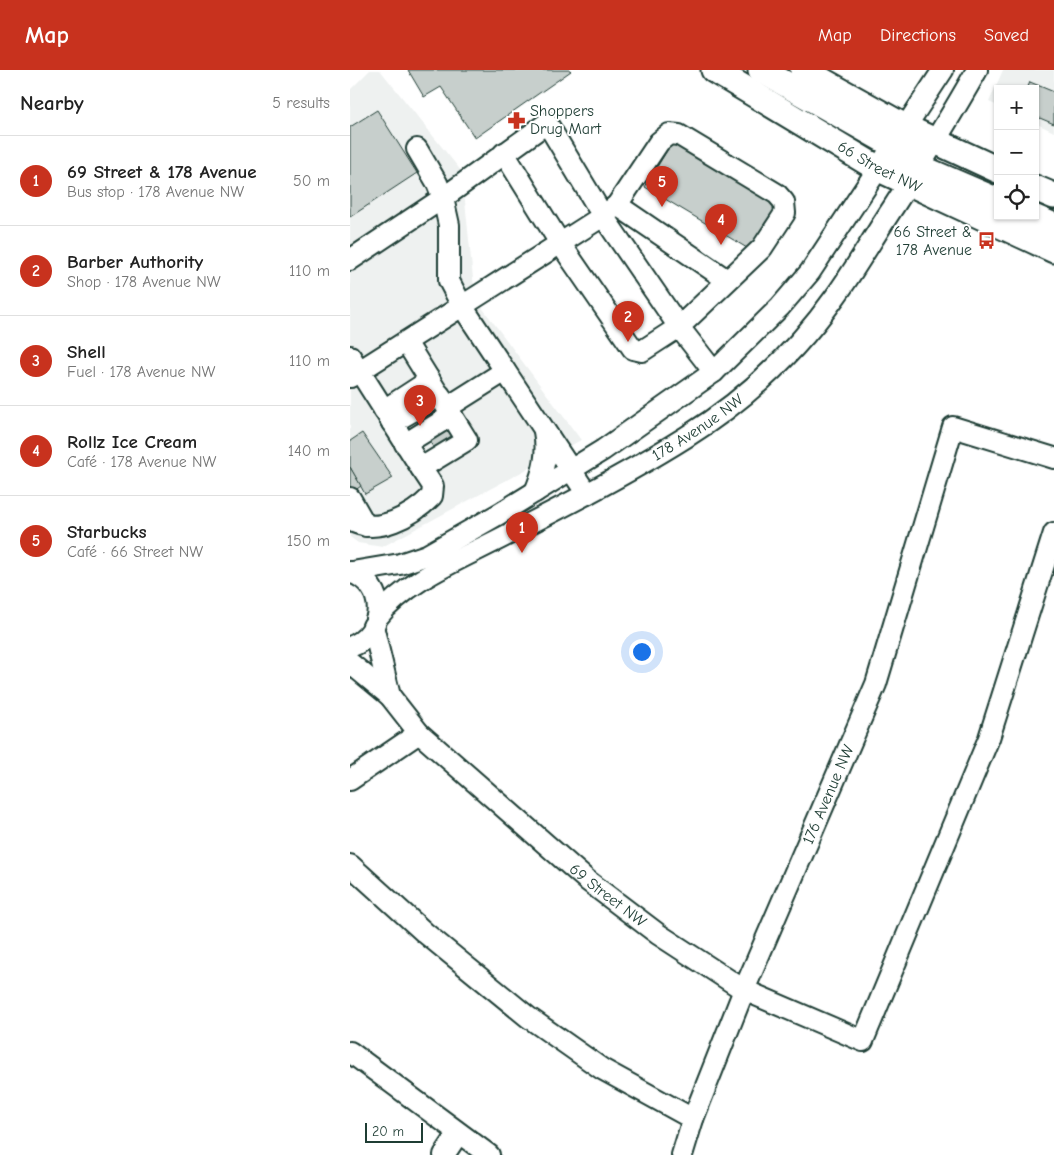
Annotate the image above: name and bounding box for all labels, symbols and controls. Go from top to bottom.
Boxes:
text: Map [25,21,69,49]
text: Map [818,25,852,46]
text: Directions [880,25,956,46]
text: Saved [984,25,1029,46]
map controls [994,85,1039,220]
button: + [994,85,1039,130]
text: Nearby [20,91,84,115]
text: 5 results [272,94,330,112]
place label: Shoppers Drug Mart [530,102,601,138]
pharmacy icon: Shoppers Drug Mart [506,110,526,130]
button: − [994,130,1039,175]
street label: 66 Street NW [834,137,925,196]
text: 69 Street & 178 Avenue [67,161,257,183]
pin: 5 [646,166,678,207]
text: 1 [33,172,39,190]
text: 50 m [293,172,330,190]
button: locate [994,175,1039,220]
text: Bus stop · 178 Avenue NW [67,183,244,201]
pin: 4 [705,204,737,245]
place label: 66 Street & 178 Avenue [894,223,972,259]
bus stop icon: 66 Street & 178 Avenue [976,231,996,251]
text: Barber Authority [67,251,203,273]
text: 2 [32,262,40,280]
text: 110 m [289,262,330,280]
text: Shop · 178 Avenue NW [67,273,221,291]
pin: 2 [612,301,644,342]
text: Shell [67,341,106,363]
text: 3 [32,352,40,370]
text: 110 m [289,352,330,370]
text: Fuel · 178 Avenue NW [67,363,215,381]
pin: 3 [404,385,436,426]
street label: 178 Avenue NW [649,390,747,465]
text: Rollz Ice Cream [67,431,197,453]
text: 4 [32,442,40,460]
text: 140 m [288,442,330,460]
text: Café · 178 Avenue NW [67,453,216,471]
pin: 1 [506,512,538,553]
text: Starbucks [67,521,147,543]
text: 5 [32,532,40,550]
text: 150 m [287,532,330,550]
text: Café · 66 Street NW [67,543,203,561]
your location [629,639,655,665]
street label: 176 Avenue NW [799,742,858,847]
street label: 69 Street NW [566,860,650,931]
scale bar [365,1120,422,1143]
text: 20 m [372,1123,404,1140]

